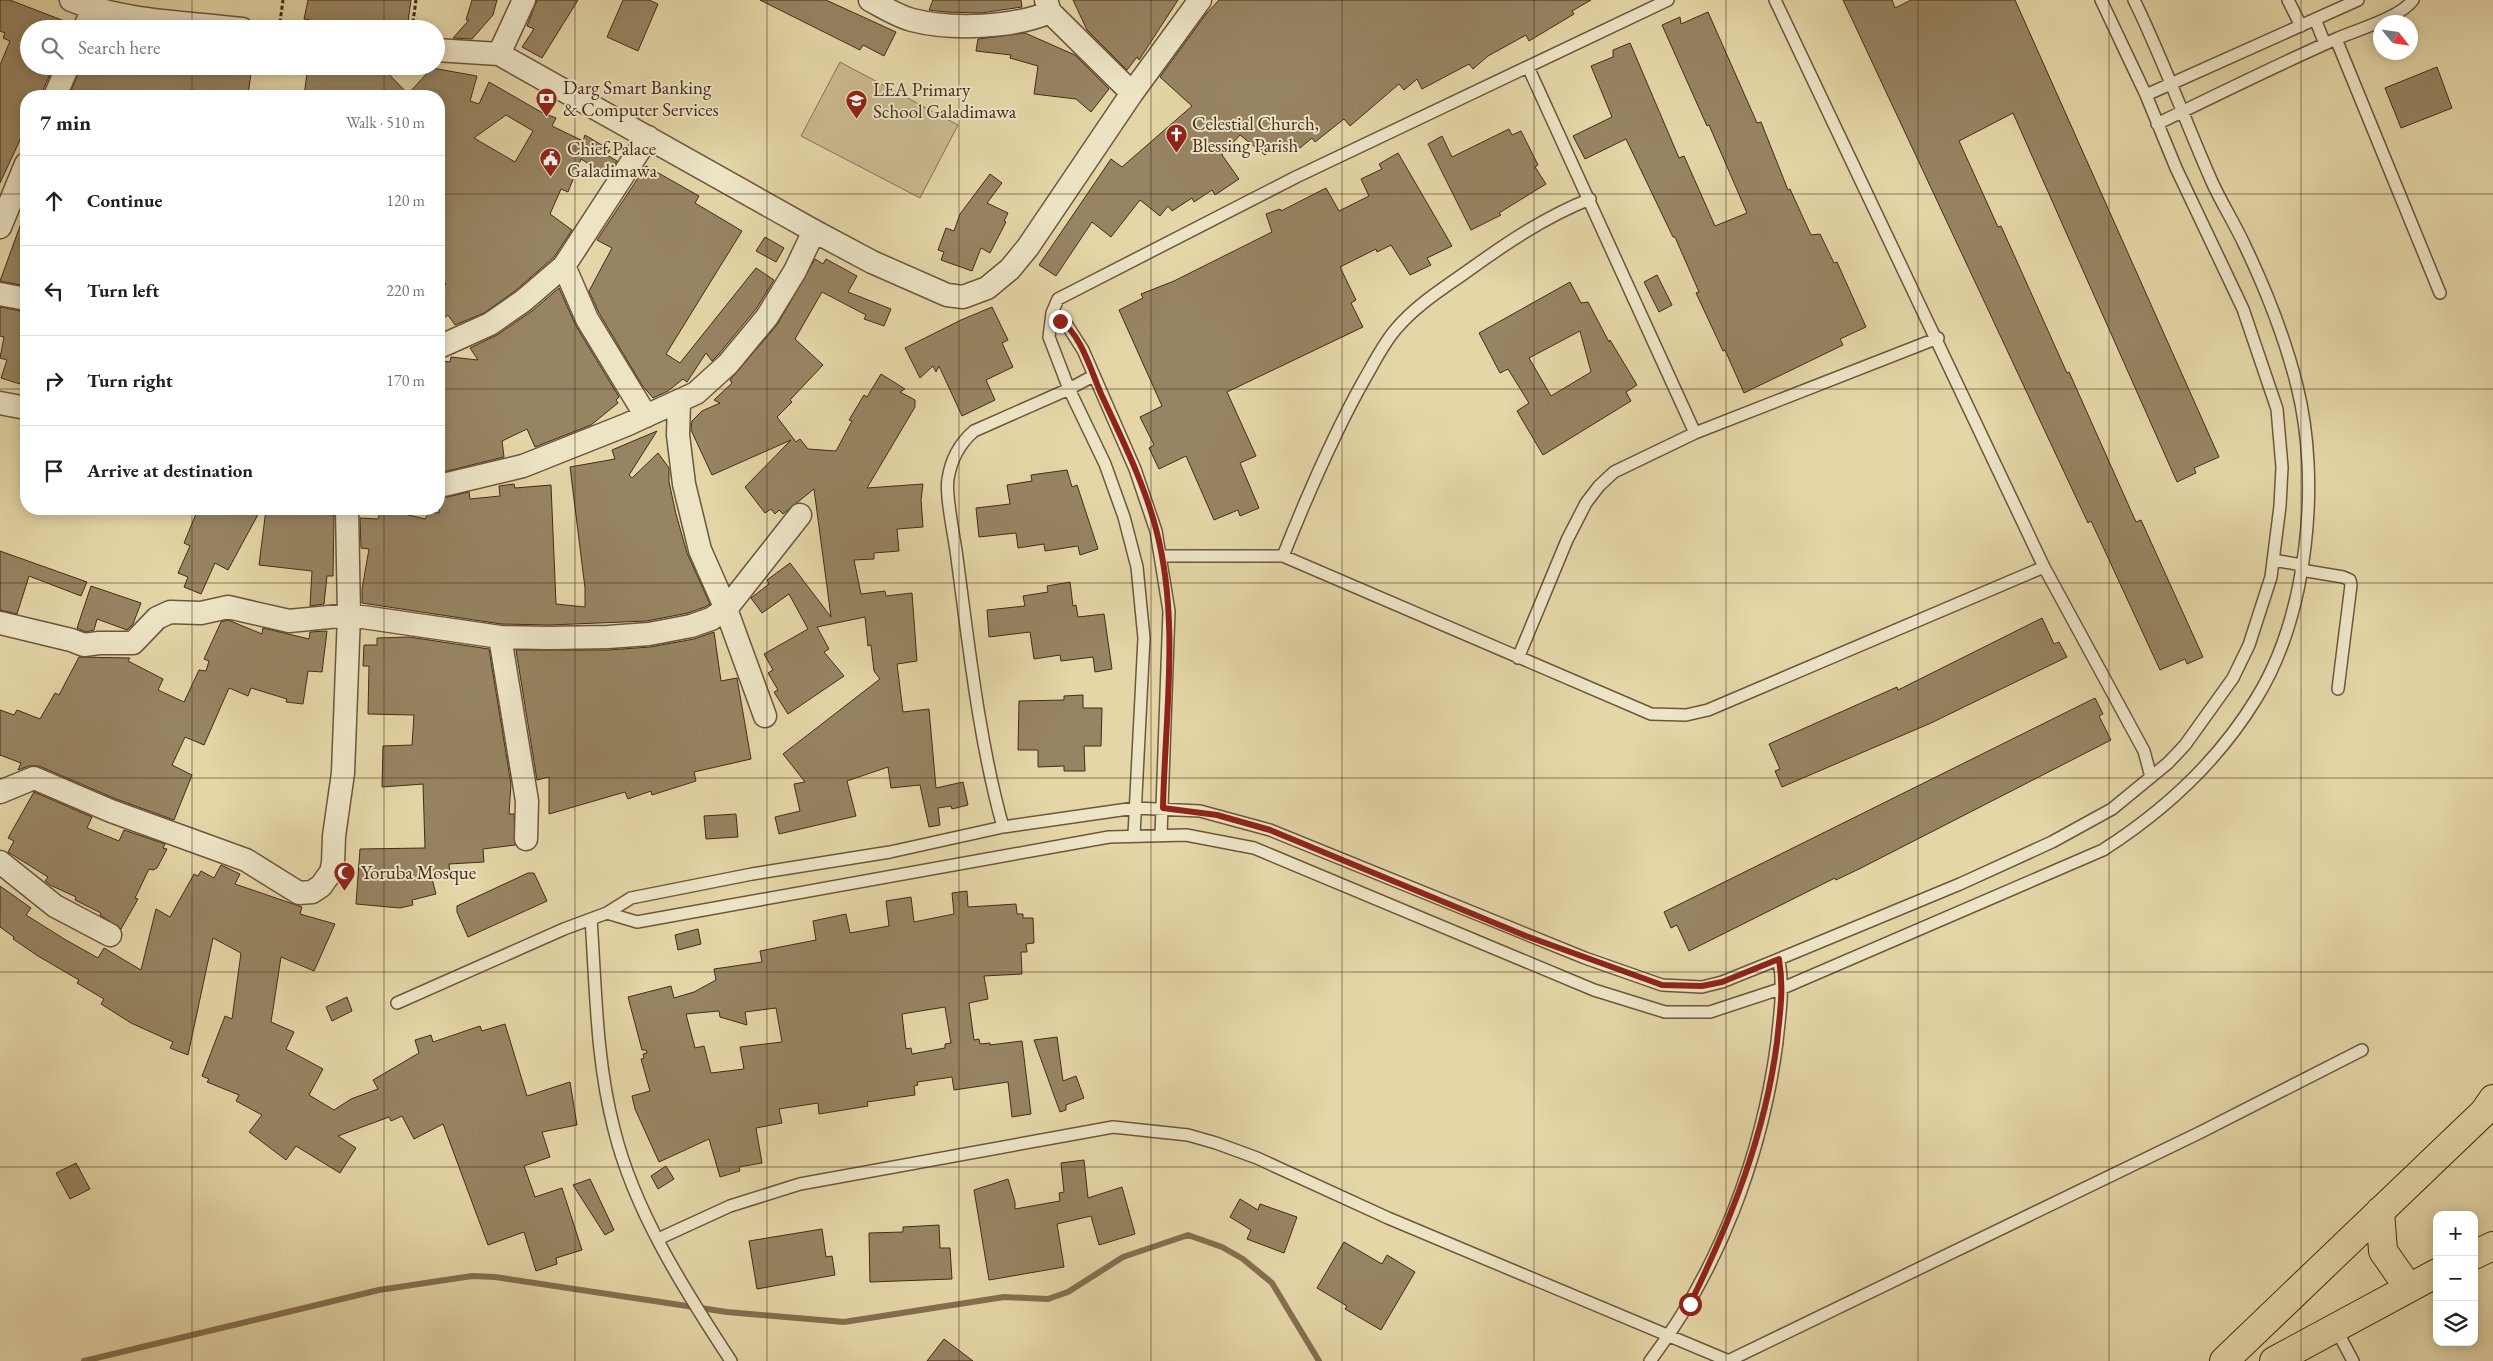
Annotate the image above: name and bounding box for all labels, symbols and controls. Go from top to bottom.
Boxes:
north arrow [2373,15,2418,60]
search box [20,20,445,75]
icon: search [38,34,66,62]
text: Search here [78,35,160,60]
place label: Darg Smart Banking & Computer Services [563,75,719,122]
place label: LEA Primary School Galadimawa [873,77,1017,124]
bank icon: Darg Smart Banking & Computer Services [535,86,559,117]
school or university icon: LEA Primary School Galadimawa [845,88,869,119]
text: 7 min [40,109,91,136]
place label: Celestial Church, Blessing Parish [1192,111,1319,158]
text: Walk · 510 m [346,112,425,133]
church icon: Celestial Church, Blessing Parish [1164,122,1188,153]
place label: Chief Palace Galadimawa [567,136,658,183]
public building icon: Chief Palace Galadimawa [539,147,563,178]
icon: ahead [40,187,68,215]
text: Continue [87,188,162,213]
text: 120 m [386,190,425,211]
icon: left [40,277,68,305]
text: Turn left [87,278,159,303]
text: 220 m [386,280,425,301]
route end [1049,310,1072,333]
icon: right [40,367,68,395]
text: Turn right [87,368,173,393]
text: 170 m [386,370,425,391]
icon: arrive [40,457,68,485]
text: Arrive at destination [87,458,253,483]
mosque icon: Yoruba Mosque [333,860,357,891]
place label: Yoruba Mosque [361,860,476,885]
map controls [2433,1211,2478,1346]
button: + [2433,1211,2478,1256]
button: − [2433,1256,2478,1301]
route start [1679,1293,1702,1316]
button: layers [2433,1301,2478,1346]

